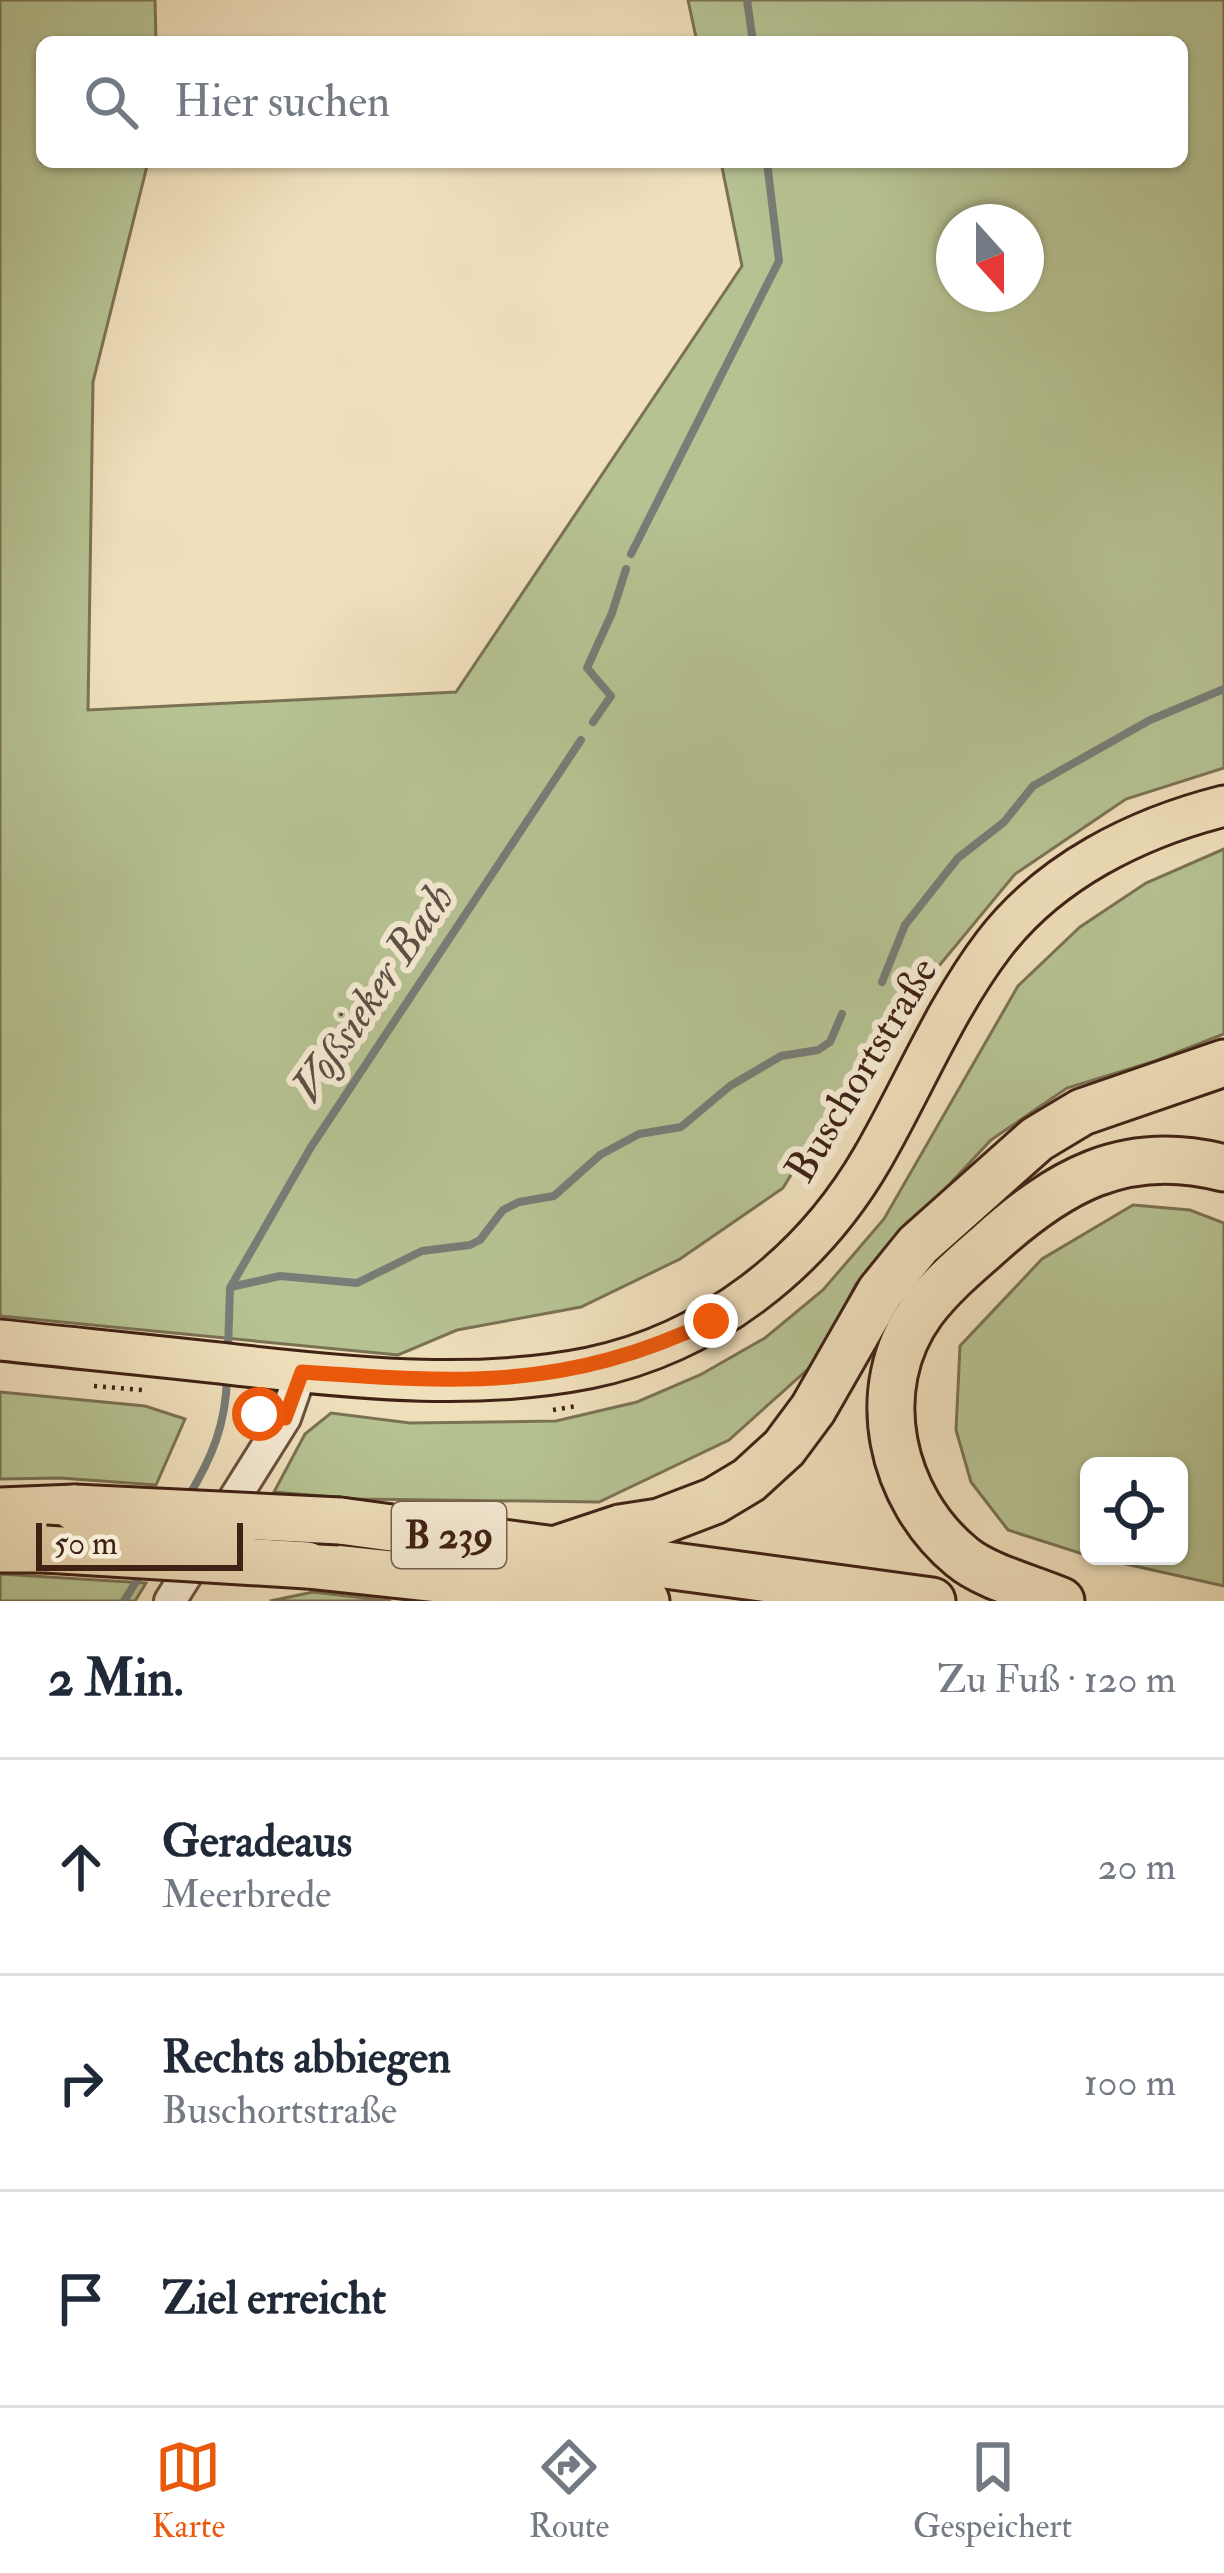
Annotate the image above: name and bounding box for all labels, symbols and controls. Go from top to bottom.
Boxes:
search box [36,36,1188,168]
icon: search [78,69,144,135]
text: Hier suchen [174,74,390,130]
north arrow [936,204,1044,312]
water label: Voßsieker Bach [279,873,467,1113]
street label: Buschortstraße [774,948,950,1192]
route end [684,1294,738,1348]
route start [232,1387,286,1441]
map controls [1080,1457,1188,1565]
button: locate [1080,1457,1188,1565]
road number: B 239 [392,1502,506,1568]
scale bar [36,1517,243,1570]
text: 50 m [54,1523,118,1564]
text: 2 Min. [48,1647,184,1711]
text: Zu Fuß · 120 m [937,1655,1176,1704]
text: Geradeaus [162,1814,352,1870]
icon: ahead [48,1834,114,1900]
text: 20 m [1098,1842,1176,1891]
text: Meerbrede [162,1870,331,1919]
text: Rechts abbiegen [162,2030,451,2086]
icon: right [48,2050,114,2116]
text: 100 m [1084,2058,1176,2107]
text: Buschortstraße [162,2086,397,2135]
icon: arrive [48,2266,114,2332]
text: Ziel erreicht [162,2271,386,2327]
tab: Karte [152,2434,225,2547]
tab: Route [529,2434,609,2547]
tab: Gespeichert [913,2434,1072,2547]

